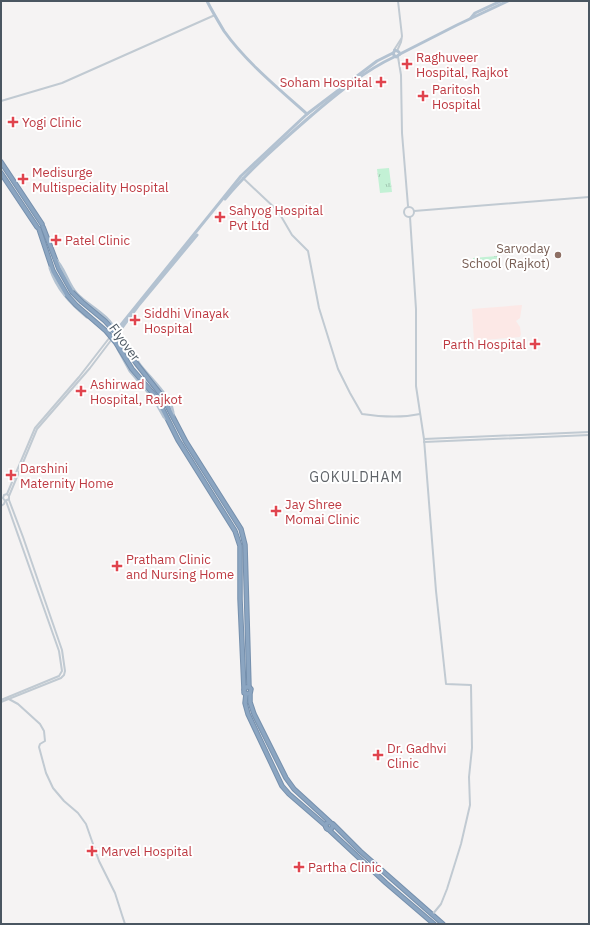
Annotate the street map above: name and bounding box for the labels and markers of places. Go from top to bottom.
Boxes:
place label: Raghuveer Hospital, Rajkot [416,49,508,81]
marker: Raghuveer Hospital, Rajkot [401,58,413,70]
place label: Soham Hospital [280,74,372,91]
marker: Soham Hospital [375,76,387,88]
place label: Paritosh Hospital [432,81,481,113]
marker: Paritosh Hospital [417,90,429,102]
place label: Yogi Clinic [22,114,82,131]
marker: Yogi Clinic [7,116,19,128]
place label: Medisurge Multispeciality Hospital [32,164,169,196]
marker: Medisurge Multispeciality Hospital [17,173,29,185]
place label: Sahyog Hospital Pvt Ltd [229,202,324,234]
marker: Sahyog Hospital Pvt Ltd [214,211,226,223]
place label: Patel Clinic [65,232,130,249]
marker: Patel Clinic [50,234,62,246]
place label: Sarvoday School (Rajkot) [462,240,551,272]
marker: Sarvoday School (Rajkot) [553,250,563,260]
place label: Siddhi Vinayak Hospital [144,305,229,337]
marker: Siddhi Vinayak Hospital [129,314,141,326]
place label: Parth Hospital [443,336,526,353]
marker: Parth Hospital [529,338,541,350]
place label: Ashirwad Hospital, Rajkot [90,376,182,408]
marker: Ashirwad Hospital, Rajkot [75,385,87,397]
place label: Darshini Maternity Home [20,460,114,492]
marker: Darshini Maternity Home [5,469,17,481]
place label: Jay Shree Momai Clinic [285,496,360,528]
marker: Jay Shree Momai Clinic [270,505,282,517]
place label: Pratham Clinic and Nursing Home [126,551,234,583]
marker: Pratham Clinic and Nursing Home [111,560,123,572]
place label: Dr. Gadhvi Clinic [387,740,447,772]
marker: Dr. Gadhvi Clinic [372,749,384,761]
place label: Marvel Hospital [101,843,193,860]
marker: Marvel Hospital [86,845,98,857]
place label: Partha Clinic [308,859,382,876]
marker: Partha Clinic [293,861,305,873]

